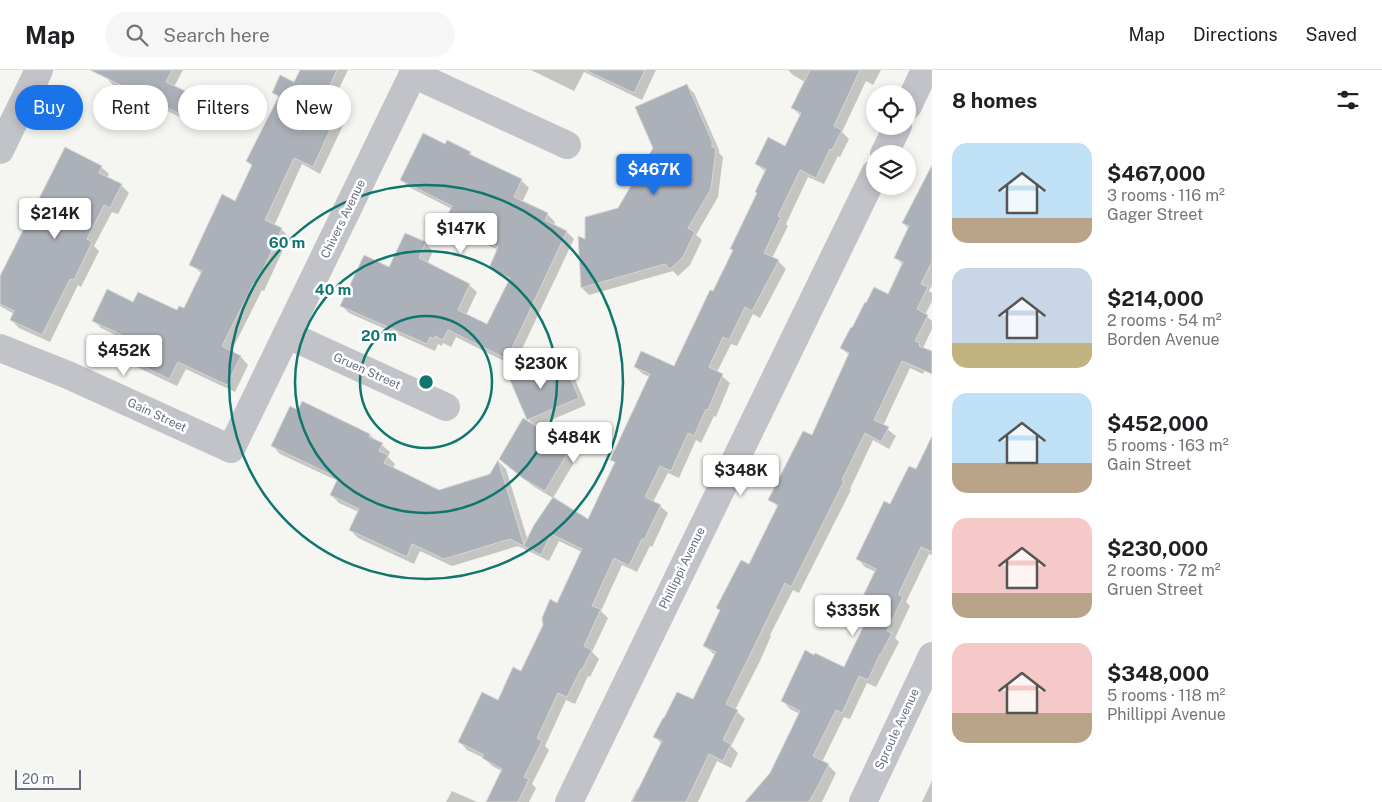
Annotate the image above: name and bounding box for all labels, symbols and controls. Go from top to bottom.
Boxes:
search box [105,12,455,57]
text: Map [25,21,75,49]
icon: search [123,21,151,49]
text: Search here [163,24,270,46]
text: Map [1128,24,1165,45]
text: Directions [1193,24,1278,45]
text: Saved [1306,24,1357,45]
chip: Buy [15,85,83,130]
chip: Rent [93,85,168,130]
chip: Filters [178,85,267,130]
chip: New [277,85,351,130]
map controls [866,85,916,195]
button: locate [866,85,916,135]
icon: filters [1334,86,1362,114]
text: 8 homes [952,88,1037,113]
button: layers [866,145,916,195]
pin: $467K [619,154,689,196]
text: $467K [627,160,681,179]
text: $467,000 [1107,161,1206,186]
icon: home [992,163,1052,223]
street label: Chivers Avenue [318,177,368,261]
text: 3 rooms · 116 m² [1107,186,1225,205]
pin: $214K [20,198,90,240]
text: $214K [30,204,80,223]
text: Gager Street [1107,205,1203,224]
pin: $147K [426,212,496,255]
text: $147K [436,219,486,238]
text: 60 m [269,234,305,251]
text: 40 m [315,281,351,298]
text: $214,000 [1107,286,1204,311]
icon: home [992,288,1052,348]
text: 2 rooms · 54 m² [1107,311,1222,330]
text: 20 m [361,327,397,344]
text: Borden Avenue [1107,330,1220,349]
pin: $452K [89,334,159,377]
text: $452K [97,341,151,360]
pin: $230K [506,348,576,390]
street label: Gruen Street [331,350,403,392]
text: $230K [514,354,568,373]
centre of rings [417,373,435,391]
street label: Gain Street [125,395,189,435]
text: $452,000 [1107,411,1209,436]
icon: home [992,413,1052,473]
pin: $484K [539,422,609,464]
text: $484K [547,428,601,447]
text: 5 rooms · 163 m² [1107,436,1229,455]
pin: $348K [706,454,776,497]
text: Gain Street [1107,455,1192,474]
text: $348K [714,461,768,480]
street label: Phillippi Avenue [656,525,708,611]
text: $230,000 [1107,536,1208,561]
icon: home [992,538,1052,598]
text: 2 rooms · 72 m² [1107,561,1221,580]
text: Gruen Street [1107,580,1203,599]
pin: $335K [818,594,888,637]
text: $335K [826,601,880,620]
text: $348,000 [1107,661,1209,686]
icon: home [992,663,1052,723]
street label: Sproule Avenue [872,686,922,772]
text: 5 rooms · 118 m² [1107,686,1226,705]
text: Phillippi Avenue [1107,705,1226,724]
scale bar [15,767,81,790]
text: 20 m [22,771,54,787]

